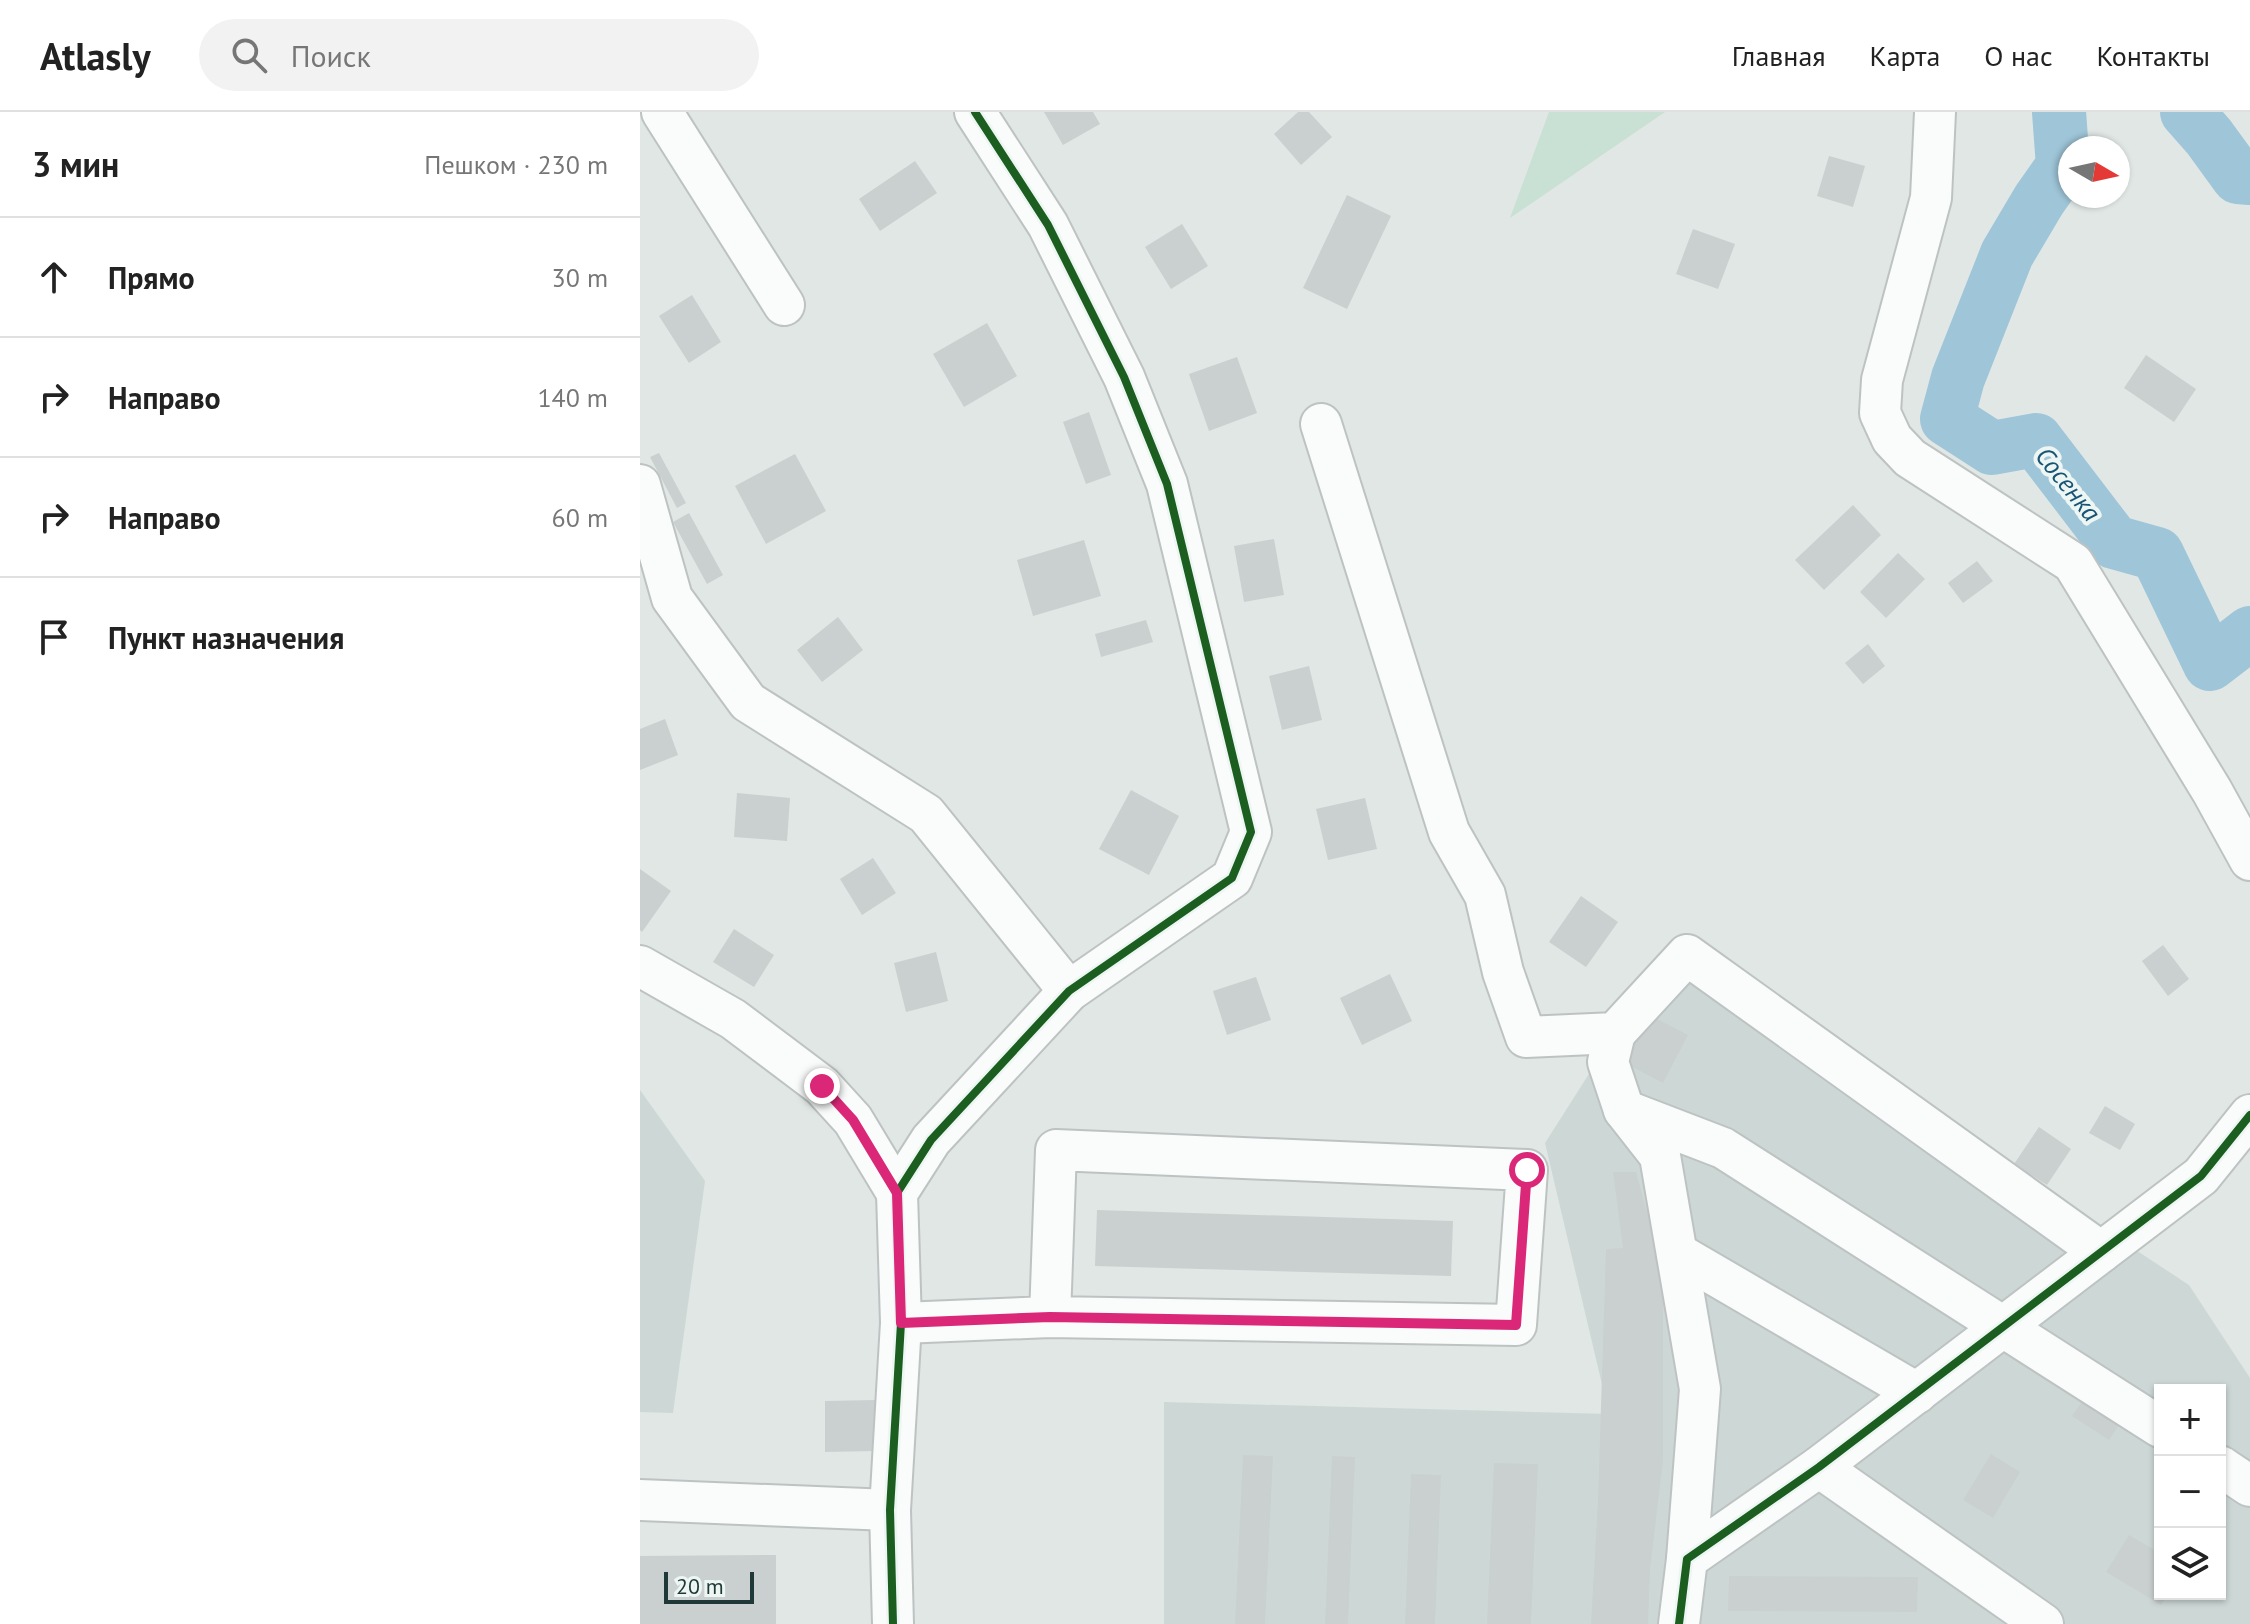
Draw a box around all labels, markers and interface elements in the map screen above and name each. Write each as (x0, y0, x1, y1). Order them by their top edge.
search box (199, 19, 759, 91)
text: Atlasly (40, 31, 151, 80)
icon: search (227, 33, 271, 77)
text: Поиск (291, 36, 371, 75)
text: Главная (1732, 37, 1826, 74)
text: Карта (1870, 37, 1940, 74)
text: О нас (1984, 37, 2053, 74)
text: Контакты (2097, 37, 2210, 74)
north arrow (2058, 136, 2130, 208)
text: 3 мин (32, 142, 119, 186)
text: Пешком · 230 m (424, 148, 608, 181)
icon: ahead (32, 255, 76, 299)
text: Прямо (108, 258, 195, 297)
text: 30 m (552, 261, 608, 294)
icon: right (32, 375, 76, 419)
text: Направо (108, 378, 221, 417)
text: 140 m (537, 381, 608, 414)
water label: Сосенка (2029, 440, 2108, 528)
icon: right (32, 495, 76, 539)
text: Направо (108, 498, 221, 537)
text: 60 m (552, 501, 608, 534)
icon: arrive (32, 615, 76, 659)
text: Пункт назначения (108, 618, 344, 657)
route end (804, 1068, 840, 1104)
route start (1509, 1152, 1545, 1188)
map controls (2154, 1384, 2226, 1600)
button: + (2154, 1384, 2226, 1456)
button: − (2154, 1456, 2226, 1528)
button: layers (2154, 1528, 2226, 1600)
scale bar (664, 1568, 754, 1604)
text: 20 m (676, 1572, 724, 1600)

